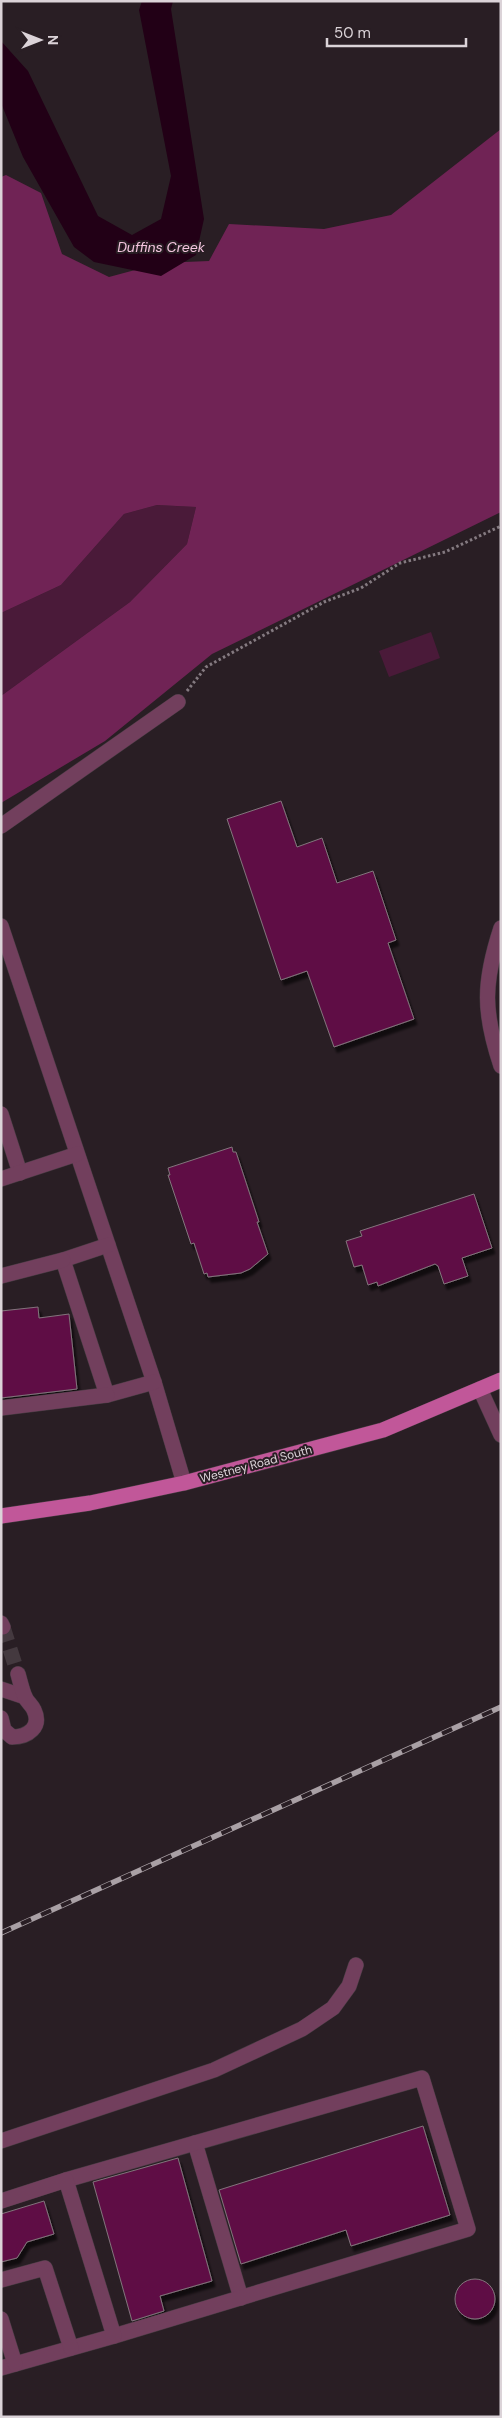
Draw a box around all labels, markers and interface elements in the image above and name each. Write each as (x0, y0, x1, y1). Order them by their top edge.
north arrow (15, 15, 65, 65)
scale bar (327, 15, 466, 47)
text: 50 m (334, 23, 371, 43)
text: N (44, 35, 62, 45)
water label: Duffins Creek (117, 238, 206, 256)
street label: Westney Road South (198, 1441, 314, 1487)

